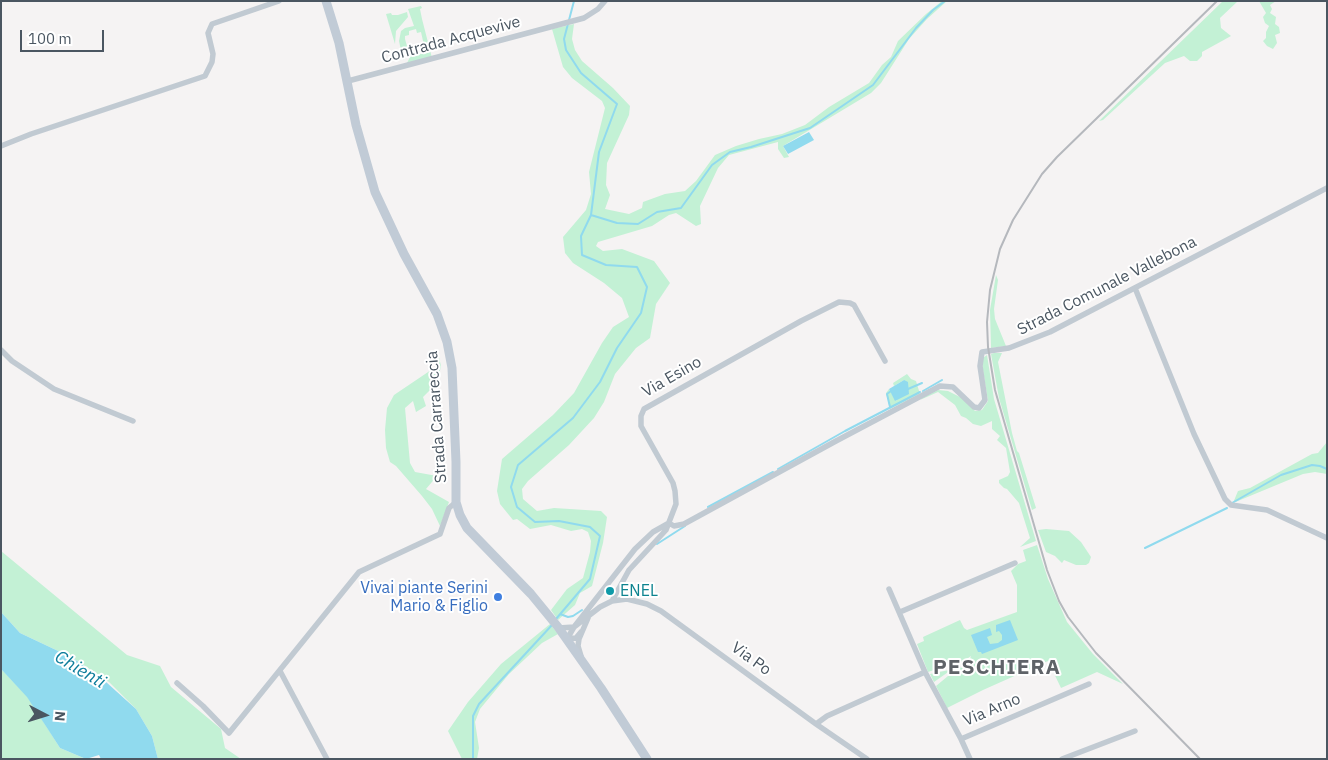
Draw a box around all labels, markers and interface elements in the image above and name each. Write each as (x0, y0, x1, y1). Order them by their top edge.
street label: Contrada Acquevive (379, 12, 523, 68)
scale bar (22, 20, 106, 52)
text: 100 m (28, 29, 72, 48)
street label: Strada Comunale Vallebona (1014, 232, 1200, 340)
street label: Strada Carrareccia (423, 350, 451, 484)
street label: Via Esino (639, 352, 705, 402)
place label: Vivai piante Serini Mario & Figlio (360, 578, 488, 616)
place label: ENEL (620, 581, 658, 601)
marker: ENEL (604, 585, 616, 597)
marker: Vivai piante Serini Mario & Figlio (492, 591, 504, 603)
street label: Via Po (727, 638, 775, 680)
water label: Chienti (51, 646, 109, 694)
district label: PESCHIERA (932, 655, 1062, 681)
street label: Via Arno (961, 689, 1023, 731)
north arrow (20, 690, 70, 740)
text: N (51, 710, 69, 722)

